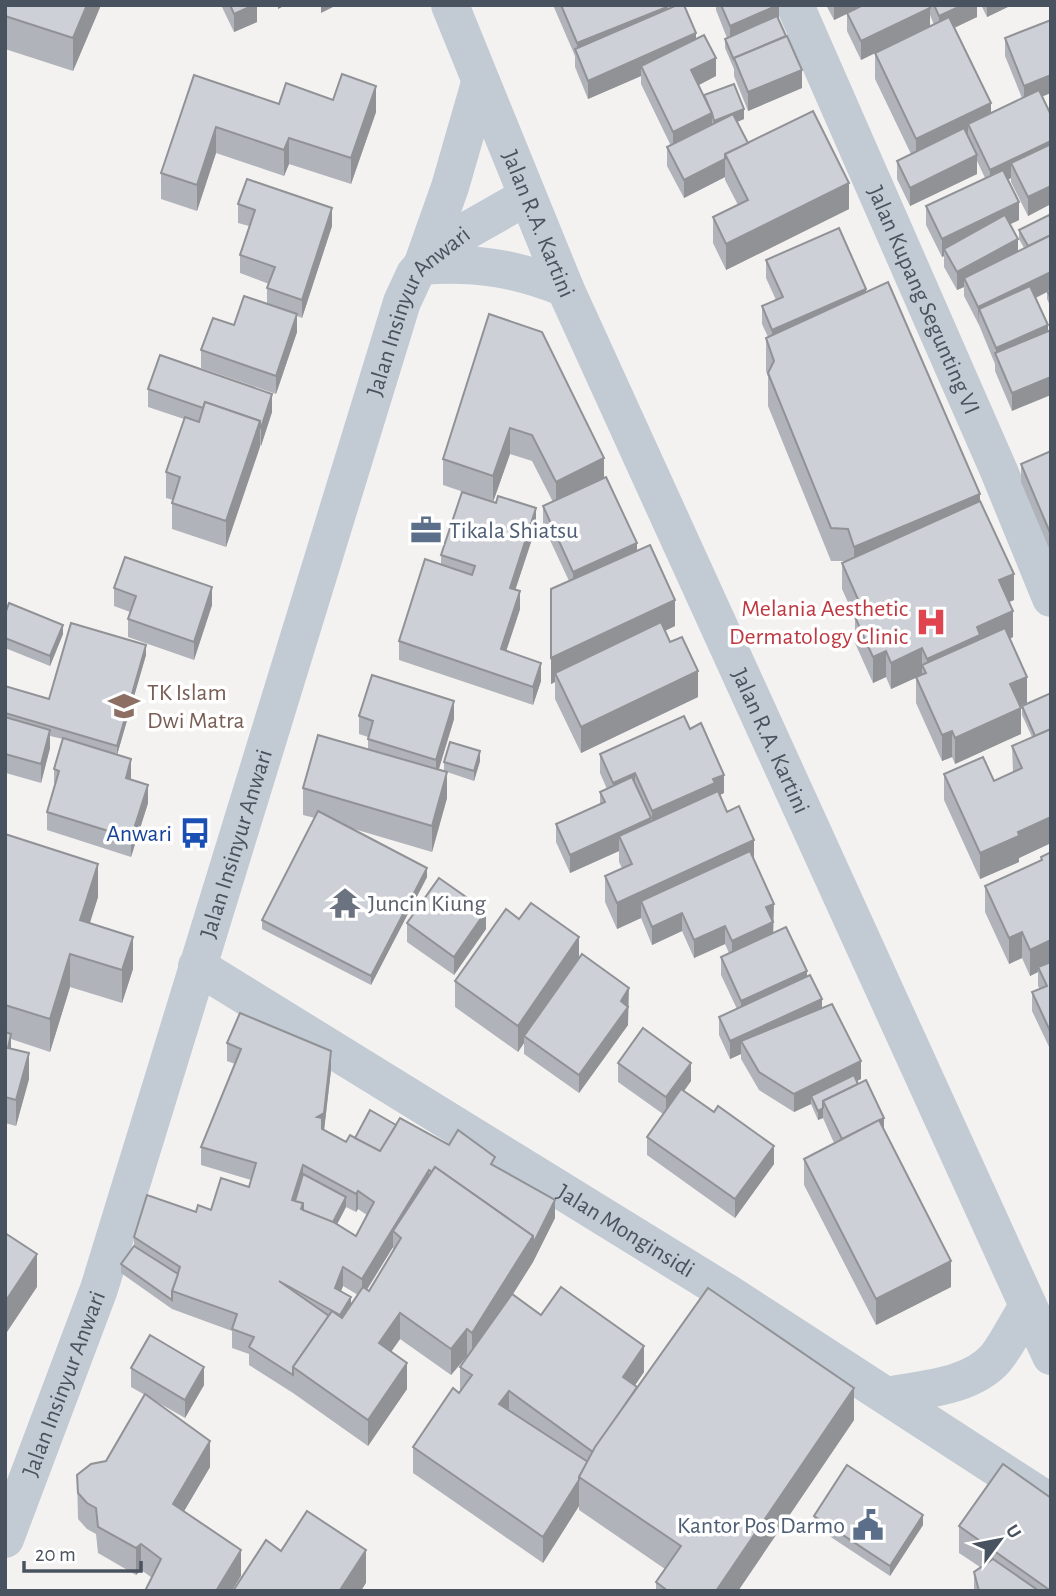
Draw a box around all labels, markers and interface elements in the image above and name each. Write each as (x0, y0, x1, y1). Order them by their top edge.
street label: Jalan R.A. Kartini (497, 147, 579, 301)
street label: Jalan Kupang Segunting VI (863, 183, 984, 418)
street label: Jalan Insinyur Anwari (363, 222, 475, 399)
office icon: Tikala Shiatsu (409, 513, 443, 547)
place label: Tikala Shiatsu (449, 519, 578, 543)
place label: Melania Aesthetic Dermatology Clinic (729, 597, 908, 649)
hospital icon: Melania Aesthetic Dermatology Clinic (914, 605, 948, 639)
street label: Jalan R.A. Kartini (727, 665, 814, 817)
place label: TK Islam Dwi Matra (147, 681, 245, 733)
school or university icon: TK Islam Dwi Matra (107, 689, 141, 723)
street label: Jalan Insinyur Anwari (196, 747, 277, 941)
bus stop icon: Anwari (178, 816, 212, 850)
place label: Anwari (106, 822, 172, 846)
temple icon: Juncin Kiung (328, 886, 362, 920)
place label: Juncin Kiung (368, 892, 486, 916)
street label: Jalan Monginsidi (553, 1180, 698, 1283)
street label: Jalan Insinyur Anwari (19, 1288, 110, 1480)
north arrow (965, 1505, 1035, 1575)
public building icon: Kantor Pos Darmo (851, 1508, 885, 1542)
place label: Kantor Pos Darmo (677, 1514, 845, 1538)
text: U (1002, 1522, 1024, 1542)
scale bar (24, 1530, 142, 1574)
text: 20 m (35, 1544, 76, 1565)

